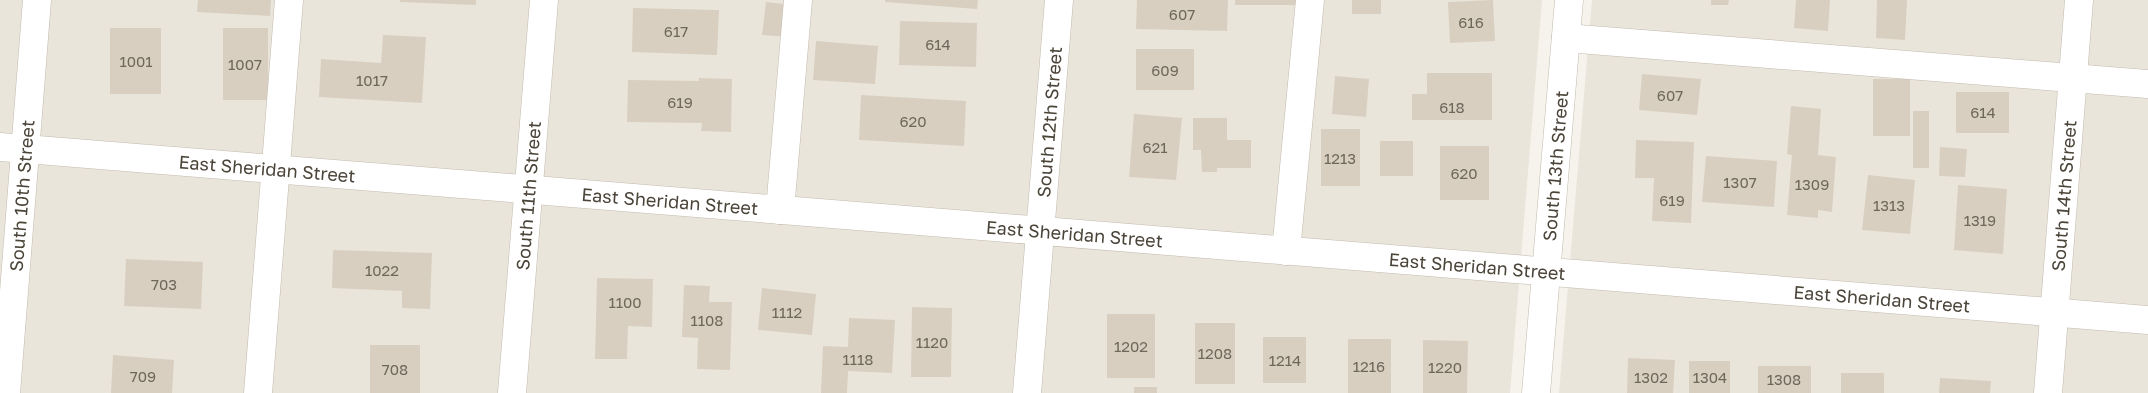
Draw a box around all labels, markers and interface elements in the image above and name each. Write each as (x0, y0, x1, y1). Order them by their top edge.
house number: 607 (1169, 5, 1195, 23)
house number: 616 (1458, 13, 1484, 31)
house number: 617 (664, 22, 688, 40)
house number: 614 (925, 35, 951, 53)
street label: South 12th Street (1032, 46, 1066, 198)
house number: 1001 (119, 52, 153, 70)
house number: 1007 (228, 55, 262, 73)
house number: 609 (1151, 61, 1179, 79)
house number: 1017 (356, 71, 388, 89)
house number: 607 (1657, 86, 1683, 104)
street label: South 13th Street (1538, 89, 1572, 242)
house number: 619 (667, 93, 693, 111)
house number: 618 (1439, 98, 1465, 116)
house number: 614 (1970, 103, 1996, 121)
house number: 620 (899, 112, 927, 130)
street label: South 10th Street (5, 119, 39, 272)
street label: South 14th Street (2047, 119, 2081, 272)
street label: South 11th Street (511, 120, 545, 271)
house number: 621 (1142, 138, 1168, 156)
house number: 1213 (1324, 149, 1356, 167)
street label: East Sheridan Street (178, 150, 356, 187)
house number: 620 (1450, 164, 1478, 182)
house number: 1307 (1723, 173, 1757, 191)
house number: 1309 (1795, 175, 1829, 193)
street label: East Sheridan Street (581, 183, 759, 219)
house number: 619 (1659, 191, 1685, 209)
house number: 1313 (1873, 196, 1905, 214)
house number: 1319 (1964, 211, 1996, 229)
street label: East Sheridan Street (985, 215, 1164, 252)
street label: East Sheridan Street (1388, 248, 1566, 284)
house number: 1022 (365, 261, 399, 279)
house number: 703 (151, 275, 177, 293)
street label: East Sheridan Street (1793, 280, 1971, 317)
house number: 1100 (608, 293, 642, 311)
house number: 1112 (772, 303, 802, 321)
house number: 1108 (690, 311, 724, 329)
house number: 1120 (916, 333, 948, 351)
house number: 1202 (1114, 337, 1148, 355)
house number: 1208 (1198, 344, 1232, 362)
house number: 1118 (843, 350, 873, 368)
house number: 1214 (1269, 351, 1301, 369)
house number: 1216 (1353, 357, 1385, 375)
house number: 1220 (1428, 358, 1462, 376)
house number: 708 (382, 360, 408, 378)
house number: 709 (130, 367, 156, 385)
house number: 1302 (1634, 368, 1668, 386)
house number: 1304 (1693, 368, 1727, 386)
house number: 1308 (1767, 370, 1801, 388)

